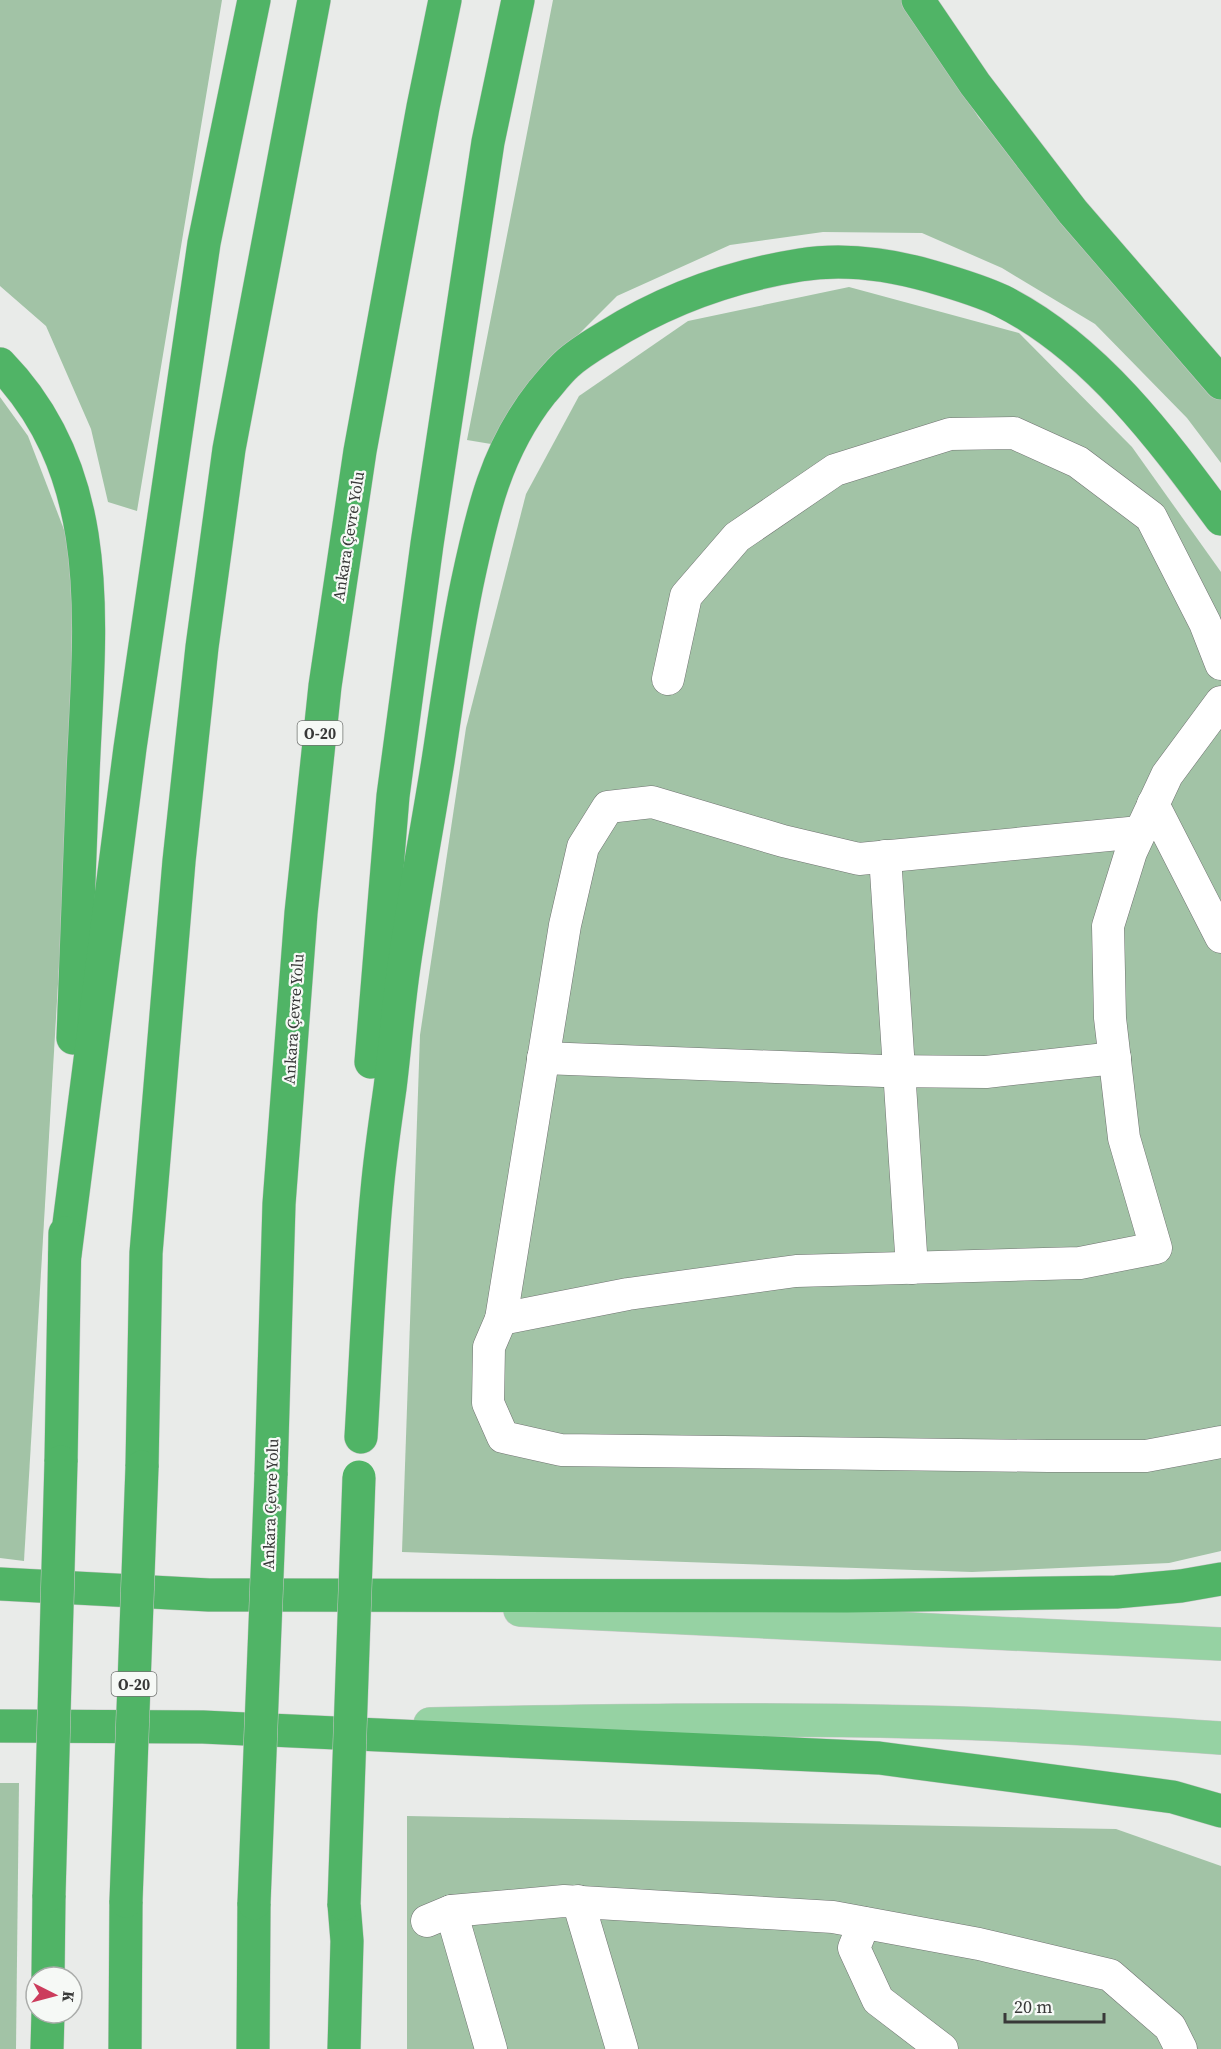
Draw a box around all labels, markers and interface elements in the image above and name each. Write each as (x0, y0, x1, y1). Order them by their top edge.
street label: Ankara Çevre Yolu (327, 470, 369, 602)
road number: O-20 (298, 721, 342, 745)
street label: Ankara Çevre Yolu (277, 953, 309, 1085)
street label: Ankara Çevre Yolu (257, 1438, 283, 1570)
road number: O-20 (112, 1672, 156, 1696)
north arrow (24, 1965, 84, 2025)
scale bar (1005, 1986, 1104, 2024)
text: K (57, 1990, 80, 2004)
text: 20 m (1014, 1994, 1052, 2019)

